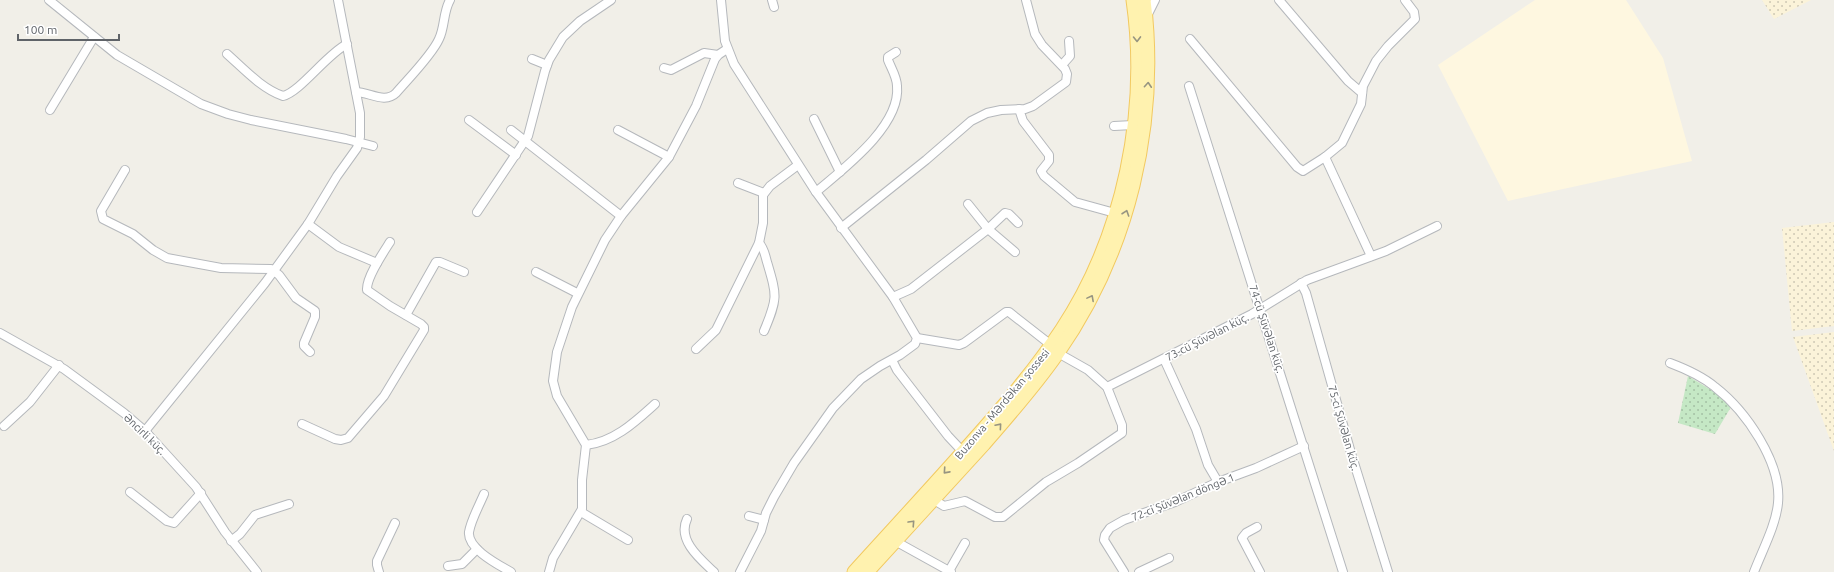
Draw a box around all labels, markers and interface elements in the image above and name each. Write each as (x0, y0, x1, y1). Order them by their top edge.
scale bar (18, 16, 119, 42)
text: 100 m (24, 23, 57, 36)
one-way arrow (1133, 36, 1141, 42)
one-way arrow (1143, 82, 1152, 88)
one-way arrow (1121, 210, 1129, 217)
street label: 74-cü Şüvəlan küç. (1247, 284, 1287, 374)
one-way arrow (1086, 294, 1094, 302)
street label: 73-cü Şüvəlan küç. (1163, 311, 1251, 363)
street label: Buzonva - Mərdəkan şossesi (952, 347, 1052, 461)
street label: 75-ci Şüvəlan küç. (1326, 384, 1362, 472)
street label: Əncirli küç. (121, 411, 169, 457)
one-way arrow (995, 423, 1002, 431)
one-way arrow (944, 466, 951, 473)
street label: 72-ci Şüvəlan döngə 1 (1130, 471, 1236, 523)
one-way arrow (908, 520, 915, 527)

